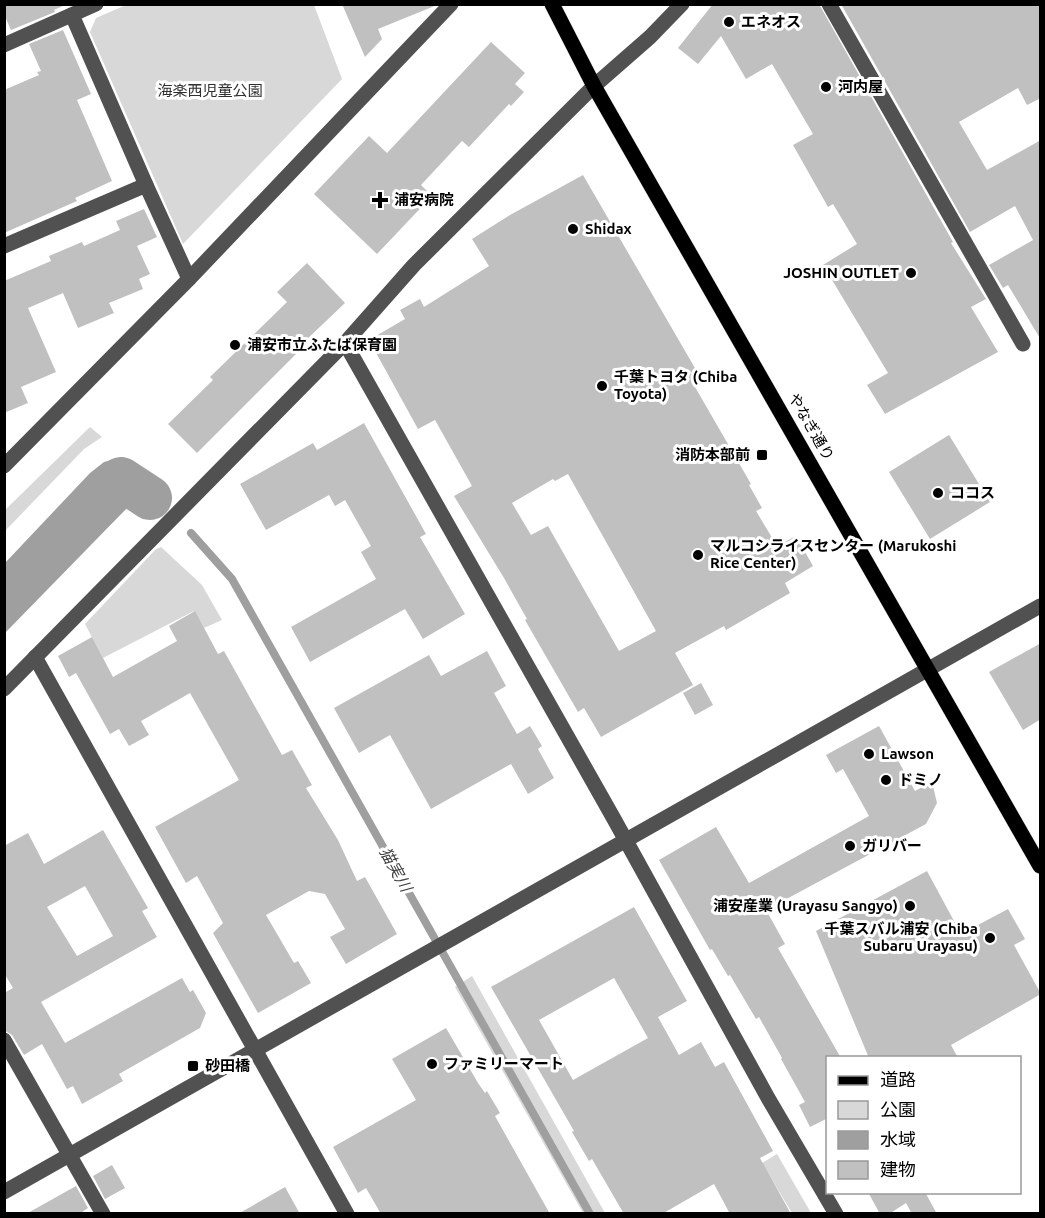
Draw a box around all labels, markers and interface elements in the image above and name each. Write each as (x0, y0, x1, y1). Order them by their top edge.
place label: エネオス (741, 13, 801, 30)
marker: エネオス (722, 15, 736, 29)
place label: 河内屋 (838, 78, 883, 95)
marker: 河内屋 (819, 80, 833, 94)
park label: 海楽西児童公園 (157, 82, 263, 99)
marker: 浦安病院 (371, 191, 389, 209)
place label: 浦安病院 (394, 191, 454, 208)
place label: Shidax (585, 220, 632, 237)
marker: Shidax (566, 222, 580, 236)
place label: JOSHIN OUTLET (783, 264, 899, 281)
marker: JOSHIN OUTLET (904, 266, 918, 280)
place label: 浦安市立ふたば保育園 (247, 336, 397, 353)
marker: 浦安市立ふたば保育園 (228, 338, 242, 352)
place label: 千葉トヨタ (Chiba Toyota) (614, 368, 737, 402)
marker: 千葉トヨタ (Chiba Toyota) (595, 379, 609, 393)
street label: やなぎ通り (785, 390, 838, 463)
place label: 消防本部前 (675, 446, 750, 463)
marker: 消防本部前 (755, 448, 769, 462)
place label: ココス (950, 484, 995, 501)
marker: ココス (931, 486, 945, 500)
place label: マルコシライスセンター (Marukoshi Rice Center) (710, 537, 956, 571)
marker: マルコシライスセンター (Marukoshi Rice Center) (691, 548, 705, 562)
place label: Lawson (881, 745, 934, 762)
marker: Lawson (862, 747, 876, 761)
place label: ドミノ (898, 771, 943, 788)
marker: ドミノ (879, 773, 893, 787)
place label: ガリバー (862, 837, 922, 854)
marker: ガリバー (843, 839, 857, 853)
water label: 猫実川 (376, 844, 416, 896)
place label: 浦安産業 (Urayasu Sangyo) (713, 897, 898, 914)
marker: 浦安産業 (Urayasu Sangyo) (903, 899, 917, 913)
place label: 千葉スバル浦安 (Chiba Subaru Urayasu) (825, 920, 978, 954)
marker: 千葉スバル浦安 (Chiba Subaru Urayasu) (983, 931, 997, 945)
place label: ファミリーマート (444, 1055, 564, 1072)
legend (826, 1056, 1021, 1194)
place label: 砂田橋 (205, 1057, 251, 1074)
marker: ファミリーマート (425, 1057, 439, 1071)
marker: 砂田橋 (186, 1059, 200, 1073)
text: 道路 (880, 1069, 916, 1089)
text: 公園 (880, 1099, 916, 1119)
text: 水域 (880, 1129, 916, 1149)
text: 建物 (880, 1159, 916, 1179)

